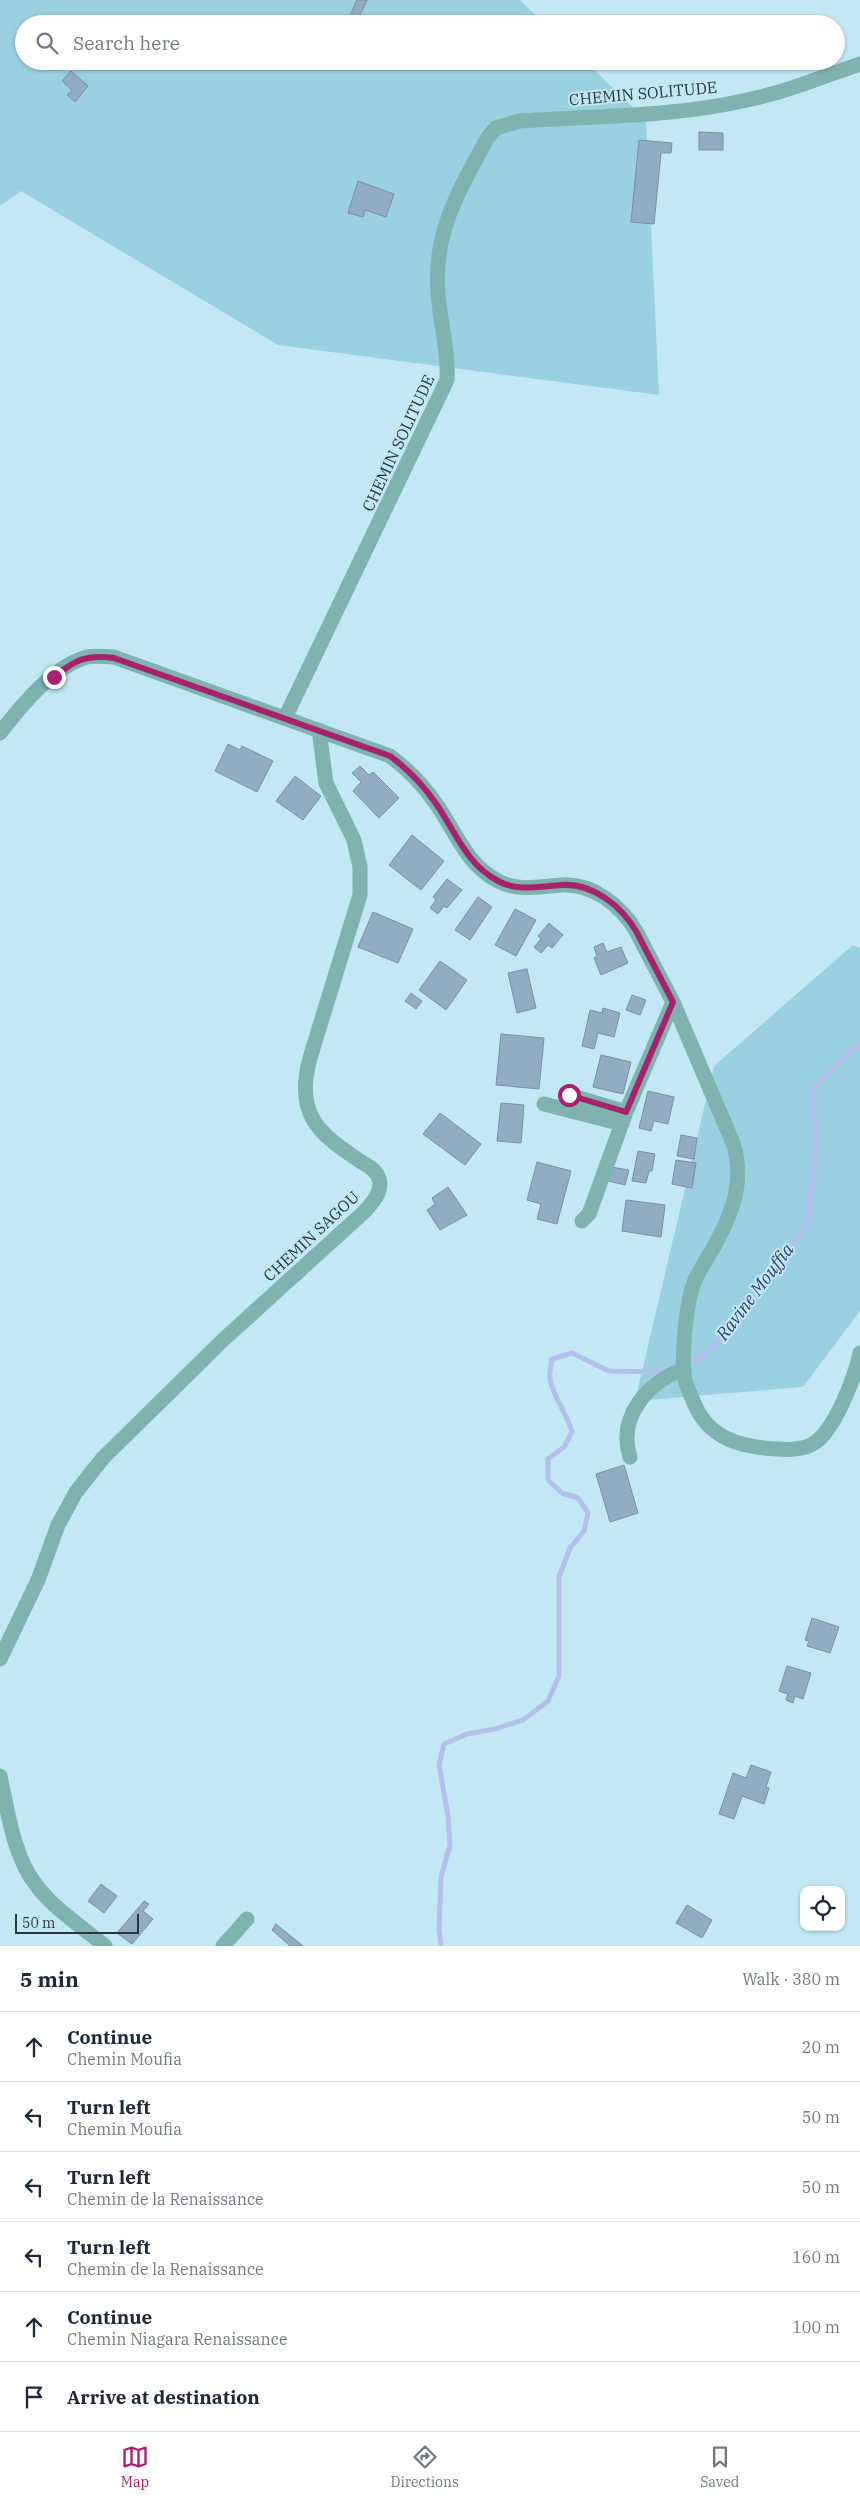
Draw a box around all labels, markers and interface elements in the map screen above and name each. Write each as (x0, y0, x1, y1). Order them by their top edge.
search box (15, 15, 845, 70)
icon: search (33, 29, 61, 57)
text: Search here (73, 31, 180, 55)
street label: CHEMIN SOLITUDE (568, 77, 718, 109)
street label: CHEMIN SOLITUDE (358, 371, 438, 515)
route end (43, 666, 66, 689)
route start (558, 1084, 581, 1107)
street label: CHEMIN SAGOU (259, 1186, 363, 1286)
water label: Ravine Mouffia (710, 1239, 799, 1346)
map controls (800, 1886, 845, 1931)
button: locate (800, 1886, 845, 1931)
scale bar (15, 1911, 139, 1934)
text: 50 m (22, 1914, 55, 1932)
text: 5 min (20, 1965, 79, 1993)
text: Walk · 380 m (742, 1969, 840, 1989)
text: Continue (67, 2025, 152, 2049)
icon: ahead (20, 2033, 48, 2061)
text: 20 m (802, 2037, 840, 2057)
text: Chemin Moufia (67, 2049, 182, 2069)
text: Turn left (67, 2095, 150, 2119)
icon: left (20, 2103, 48, 2131)
text: 50 m (802, 2107, 840, 2127)
text: Chemin Moufia (67, 2119, 182, 2139)
text: Turn left (67, 2165, 150, 2189)
icon: left (20, 2173, 48, 2201)
text: 50 m (802, 2177, 840, 2197)
text: Chemin de la Renaissance (67, 2189, 264, 2209)
text: Turn left (67, 2235, 150, 2259)
icon: left (20, 2243, 48, 2271)
text: 160 m (792, 2247, 840, 2267)
text: Chemin de la Renaissance (67, 2259, 264, 2279)
text: Continue (67, 2305, 152, 2329)
icon: ahead (20, 2313, 48, 2341)
text: 100 m (792, 2317, 840, 2337)
text: Chemin Niagara Renaissance (67, 2329, 287, 2349)
icon: arrive (20, 2383, 48, 2411)
text: Arrive at destination (67, 2385, 260, 2409)
tab: Map (121, 2443, 149, 2491)
tab: Directions (391, 2443, 459, 2491)
tab: Saved (700, 2443, 739, 2491)

